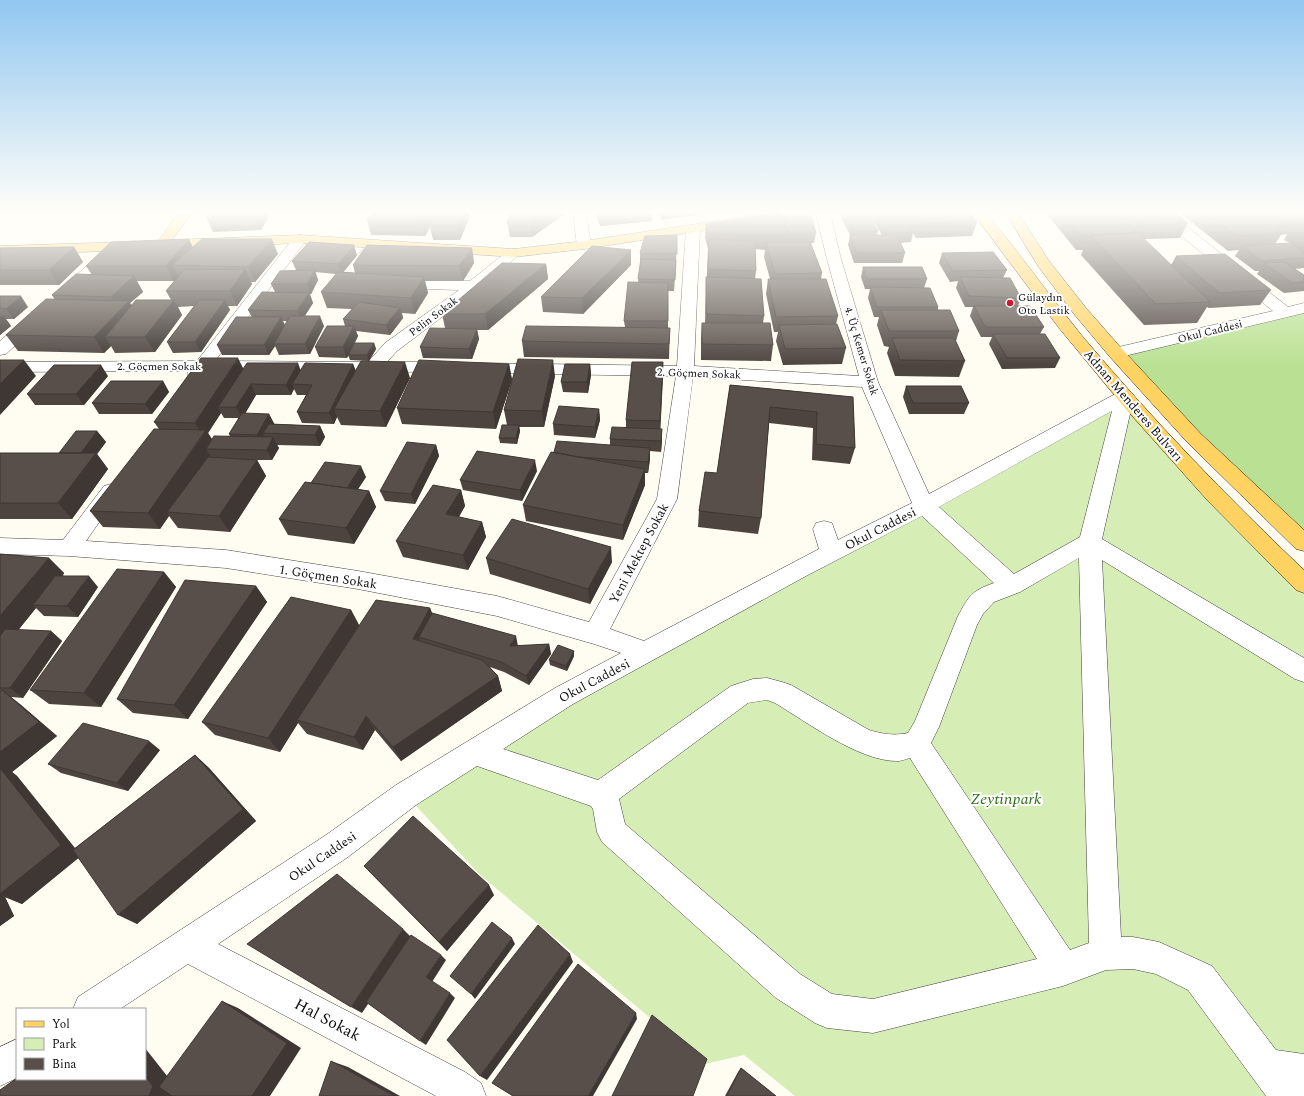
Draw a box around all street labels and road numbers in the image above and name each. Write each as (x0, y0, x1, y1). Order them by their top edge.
street label: Pelin Sokak (405, 292, 461, 340)
street label: 4. Üç Kemer Sokak (840, 305, 883, 398)
street label: Okul Caddesi (1176, 315, 1244, 348)
street label: Adnan Menderes Bulvarı (1079, 345, 1188, 466)
street label: 2. Göçmen Sokak (117, 358, 201, 375)
street label: 2. Göçmen Sokak (657, 364, 741, 383)
street label: Yeni Mektep Sokak (604, 500, 674, 607)
street label: Okul Caddesi (841, 502, 920, 556)
street label: 1. Göçmen Sokak (277, 559, 378, 595)
street label: Okul Caddesi (555, 654, 634, 708)
street label: Okul Caddesi (285, 827, 361, 887)
street label: Hal Sokak (290, 992, 365, 1047)

